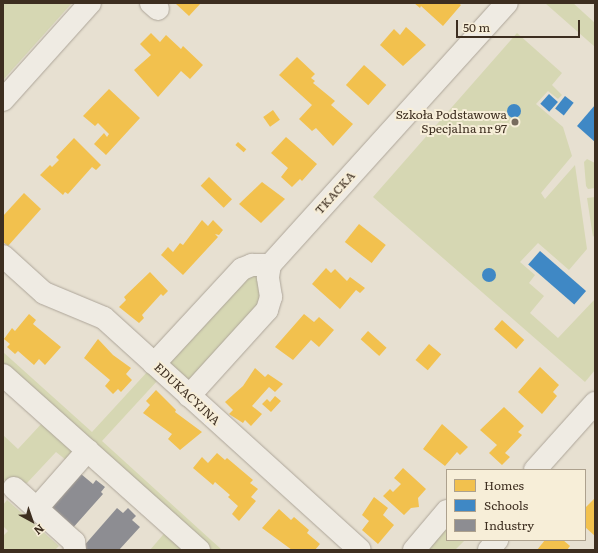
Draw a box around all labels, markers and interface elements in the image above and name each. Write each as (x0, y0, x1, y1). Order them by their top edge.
scale bar (458, 12, 582, 38)
text: 50 m (463, 18, 490, 36)
place label: Szkoła Podstawowa Specjalna nr 97 (396, 108, 507, 136)
marker: Szkoła Podstawowa Specjalna nr 97 (510, 117, 520, 127)
street label: TKACKA (312, 169, 358, 217)
street label: EDUKACYJNA (151, 360, 223, 428)
legend (446, 469, 586, 541)
text: Homes (484, 476, 524, 494)
text: Schools (484, 496, 528, 514)
north arrow (12, 501, 52, 541)
text: Industry (484, 516, 534, 534)
text: N (31, 521, 48, 539)

